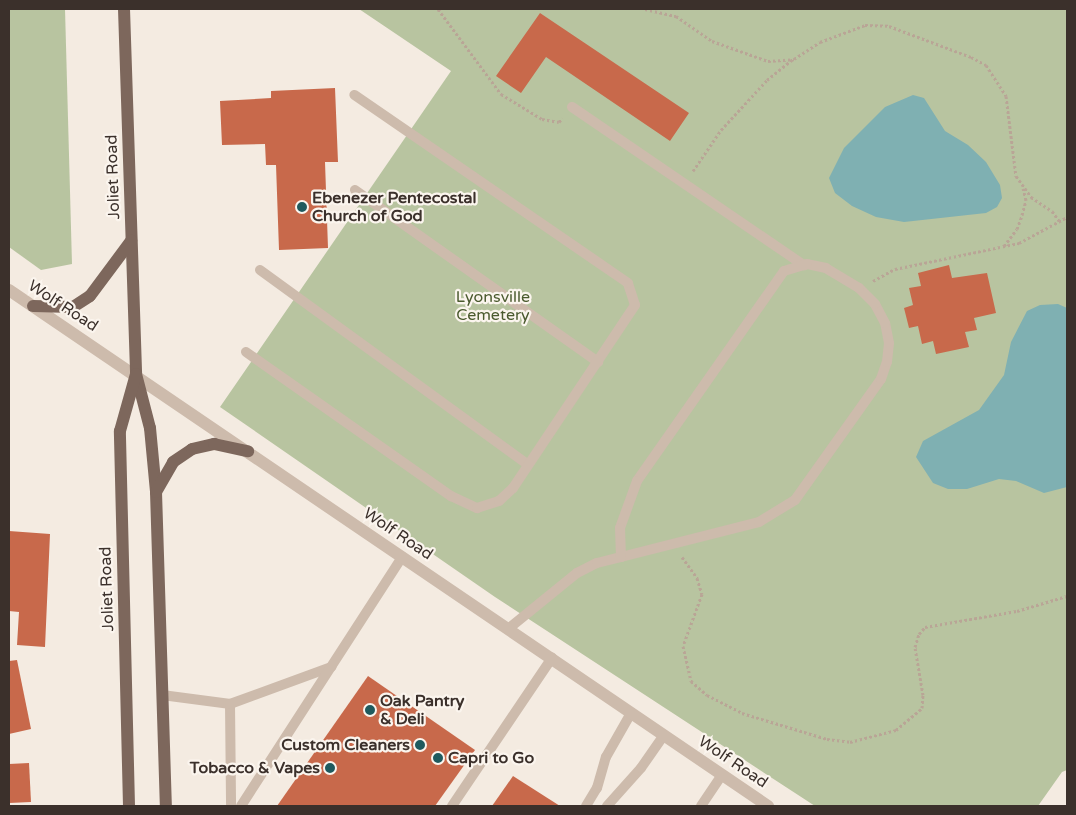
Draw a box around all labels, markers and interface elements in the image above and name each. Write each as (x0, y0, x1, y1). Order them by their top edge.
street label: Joliet Road (102, 134, 124, 220)
place label: Ebenezer Pentecostal Church of God (312, 188, 477, 226)
marker: Ebenezer Pentecostal Church of God (296, 201, 308, 213)
street label: Wolf Road (24, 276, 102, 336)
park label: Lyonsville Cemetery (456, 287, 530, 325)
street label: Wolf Road (360, 504, 436, 564)
street label: Joliet Road (96, 546, 118, 632)
place label: Oak Pantry & Deli (380, 691, 464, 729)
marker: Oak Pantry & Deli (364, 704, 376, 716)
street label: Wolf Road (695, 732, 771, 792)
place label: Custom Cleaners (281, 735, 410, 755)
marker: Custom Cleaners (414, 739, 426, 751)
place label: Capri to Go (448, 748, 534, 768)
marker: Capri to Go (432, 752, 444, 764)
place label: Tobacco & Vapes (190, 758, 320, 778)
marker: Tobacco & Vapes (324, 762, 336, 774)

